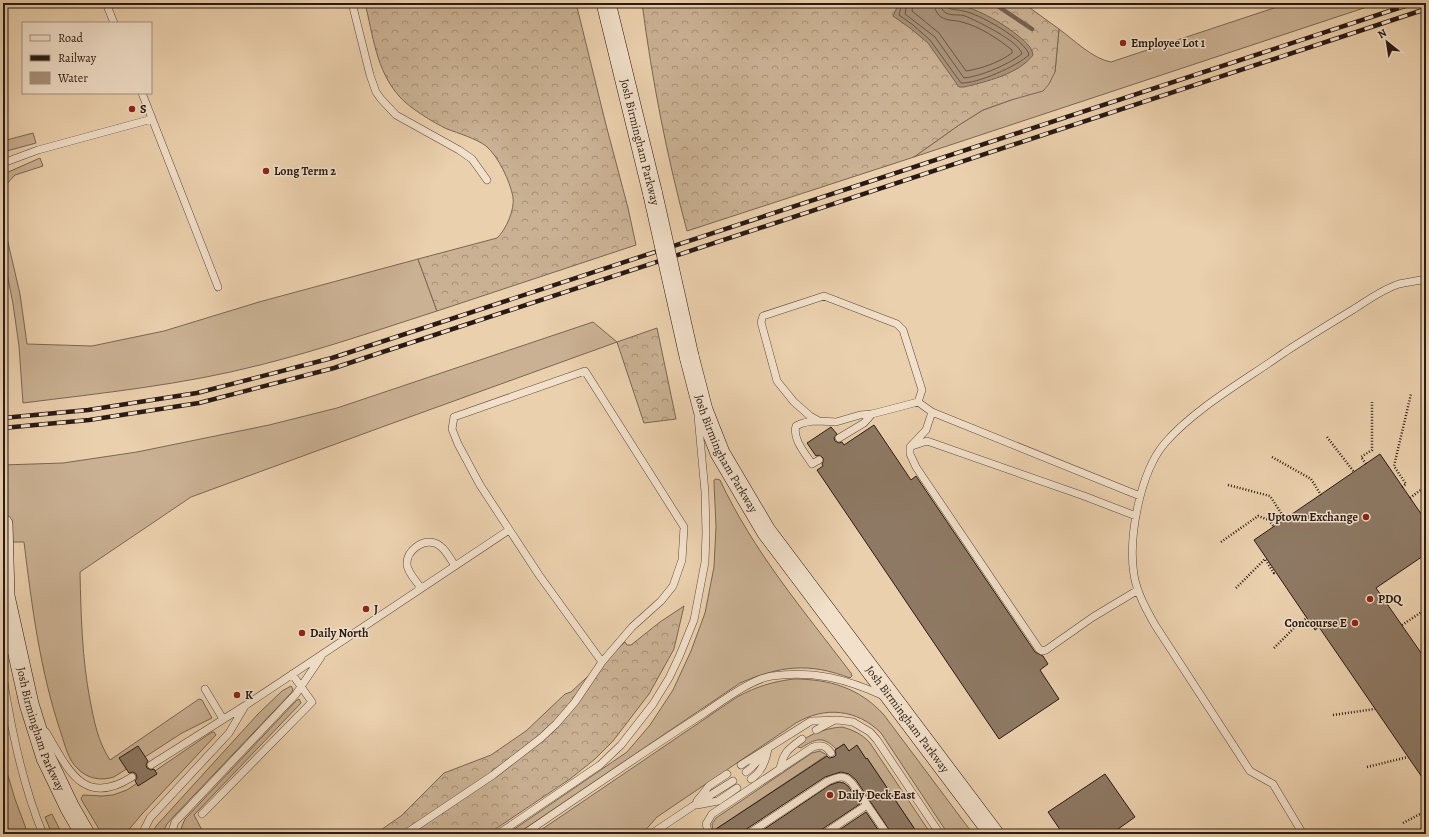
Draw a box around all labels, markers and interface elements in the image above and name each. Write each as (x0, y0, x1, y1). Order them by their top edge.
legend (22, 22, 152, 94)
north arrow (1367, 22, 1407, 62)
text: N (1375, 25, 1389, 42)
text: Road (58, 30, 84, 46)
place label: Employee Lot 1 (1131, 35, 1206, 51)
marker: Employee Lot 1 (1118, 38, 1128, 48)
text: Railway (58, 50, 97, 66)
text: Water (57, 70, 88, 86)
street label: Josh Birmingham Parkway (617, 77, 664, 208)
place label: S (140, 101, 146, 117)
marker: S (127, 104, 137, 114)
place label: Long Term 2 (274, 163, 336, 179)
marker: Long Term 2 (261, 166, 271, 176)
street label: Josh Birmingham Parkway (691, 393, 762, 516)
place label: Uptown Exchange (1267, 509, 1358, 525)
marker: Uptown Exchange (1361, 512, 1371, 522)
place label: PDQ (1378, 591, 1403, 607)
marker: PDQ (1365, 594, 1375, 604)
place label: J (374, 601, 378, 617)
marker: J (361, 604, 371, 614)
place label: Concourse E (1285, 615, 1347, 631)
marker: Concourse E (1350, 618, 1360, 628)
place label: Daily North (310, 625, 369, 641)
marker: Daily North (297, 628, 307, 638)
street label: Josh Birmingham Parkway (862, 662, 953, 776)
street label: Josh Birmingham Parkway (13, 665, 69, 794)
place label: K (245, 687, 253, 703)
marker: K (232, 690, 242, 700)
place label: Daily Deck East (838, 787, 915, 803)
marker: Daily Deck East (825, 790, 835, 800)

